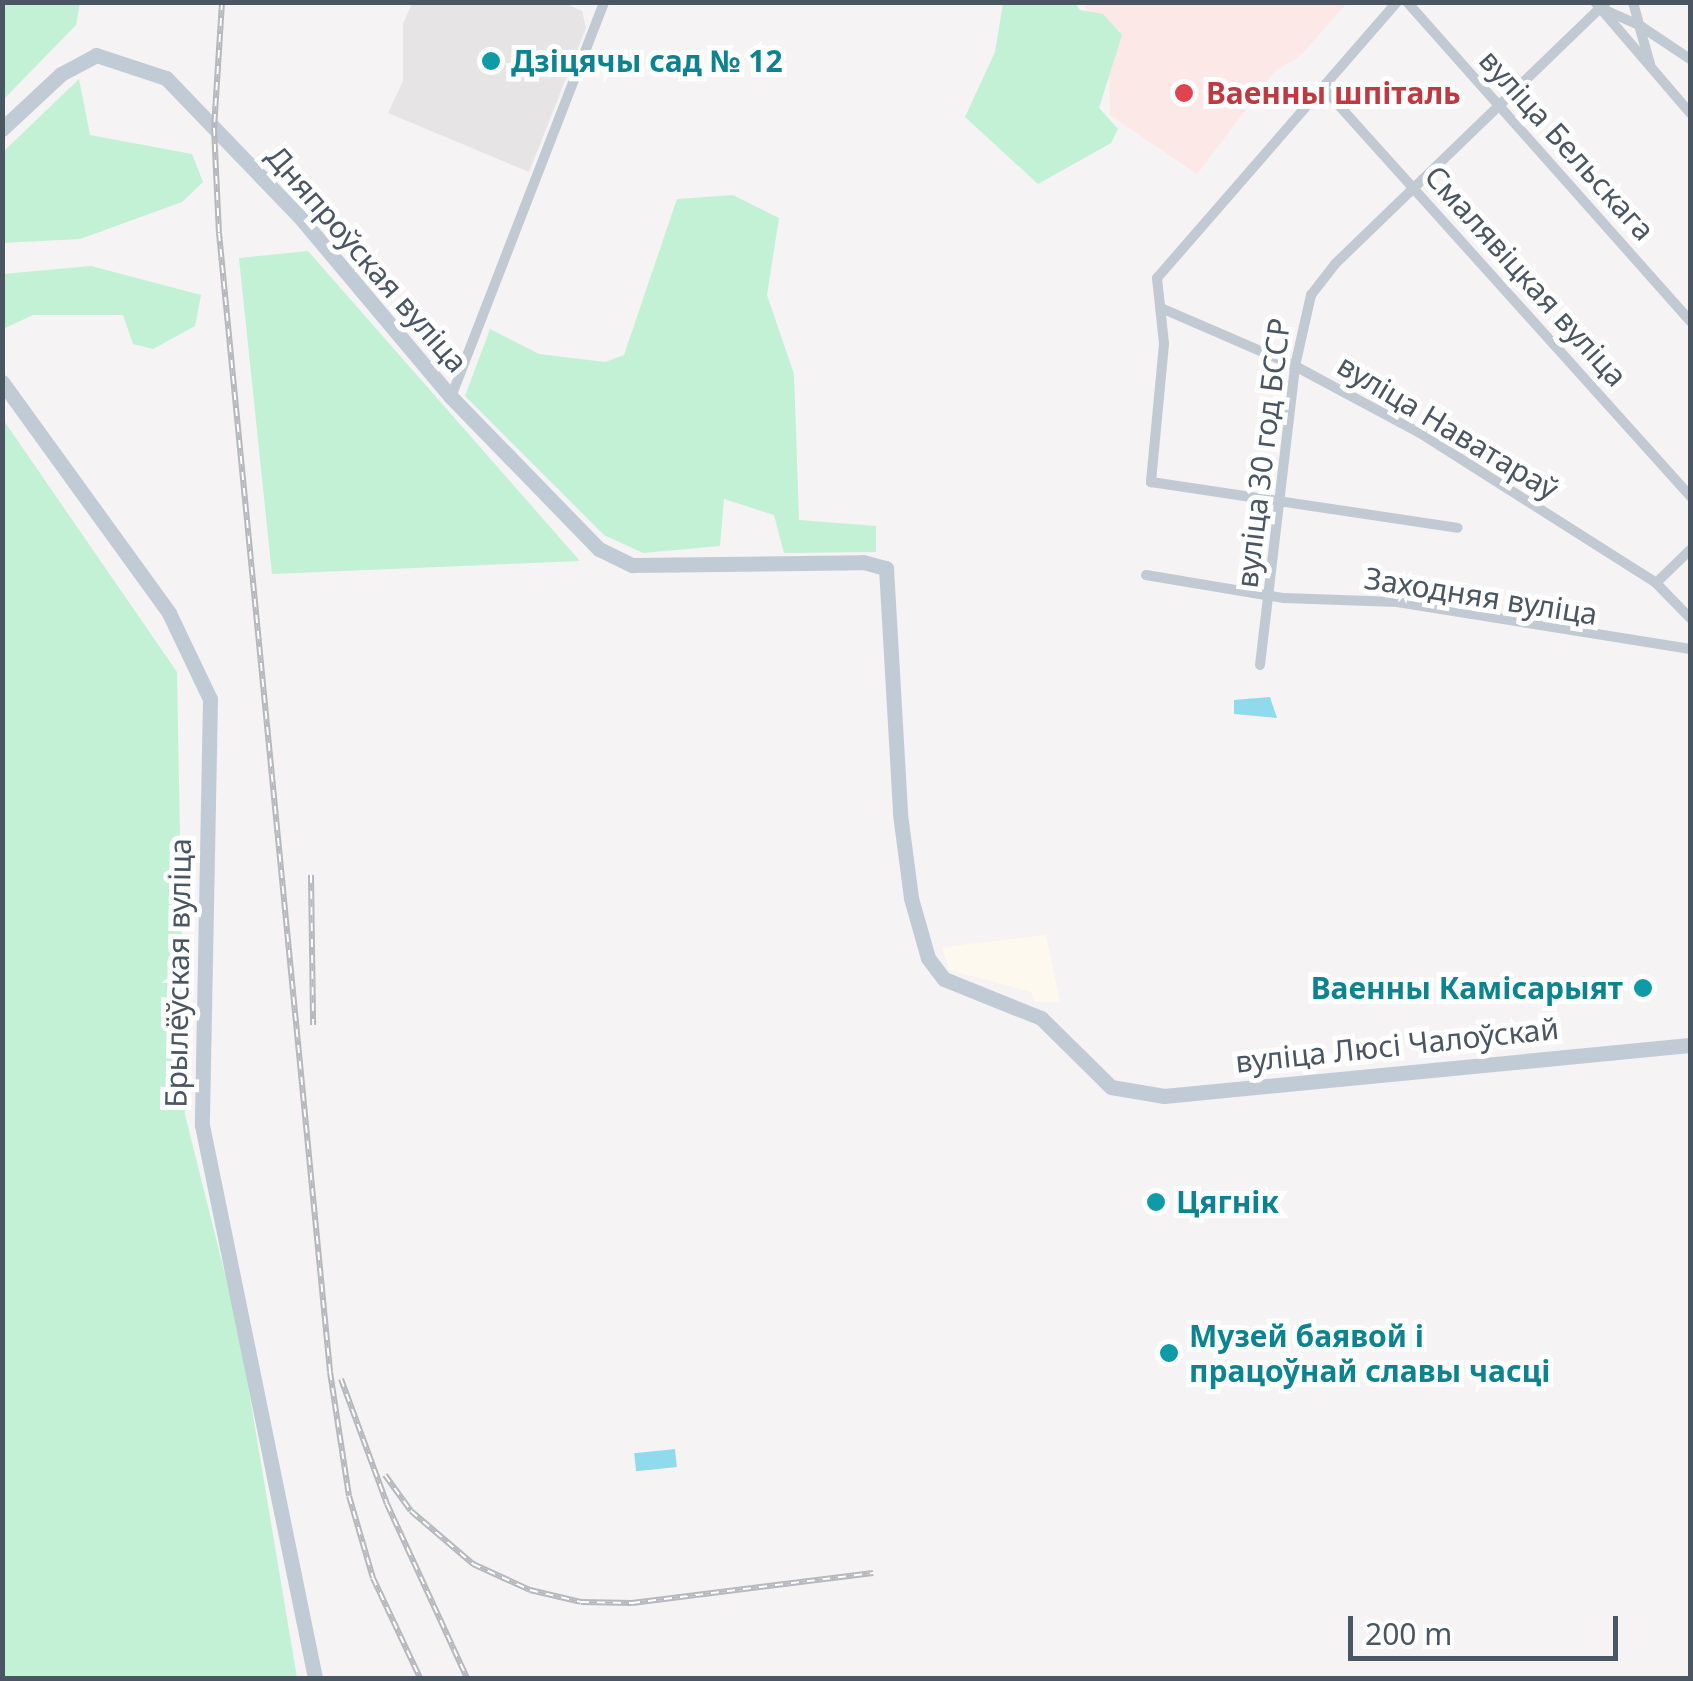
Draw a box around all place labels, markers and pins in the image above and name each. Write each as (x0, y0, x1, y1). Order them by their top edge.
place label: Дзіцячы сад № 12 (511, 43, 783, 79)
marker: Дзіцячы сад № 12 (480, 50, 502, 72)
place label: Ваенны шпіталь (1206, 75, 1461, 111)
marker: Ваенны шпіталь (1171, 80, 1197, 106)
place label: Ваенны Камісарыят (1311, 970, 1623, 1006)
marker: Ваенны Камісарыят (1632, 977, 1654, 999)
place label: Цягнік (1176, 1184, 1279, 1220)
marker: Цягнік (1145, 1191, 1167, 1213)
place label: Музей баявой і працоўнай славы часці (1189, 1318, 1550, 1388)
marker: Музей баявой і працоўнай славы часці (1158, 1342, 1180, 1364)

